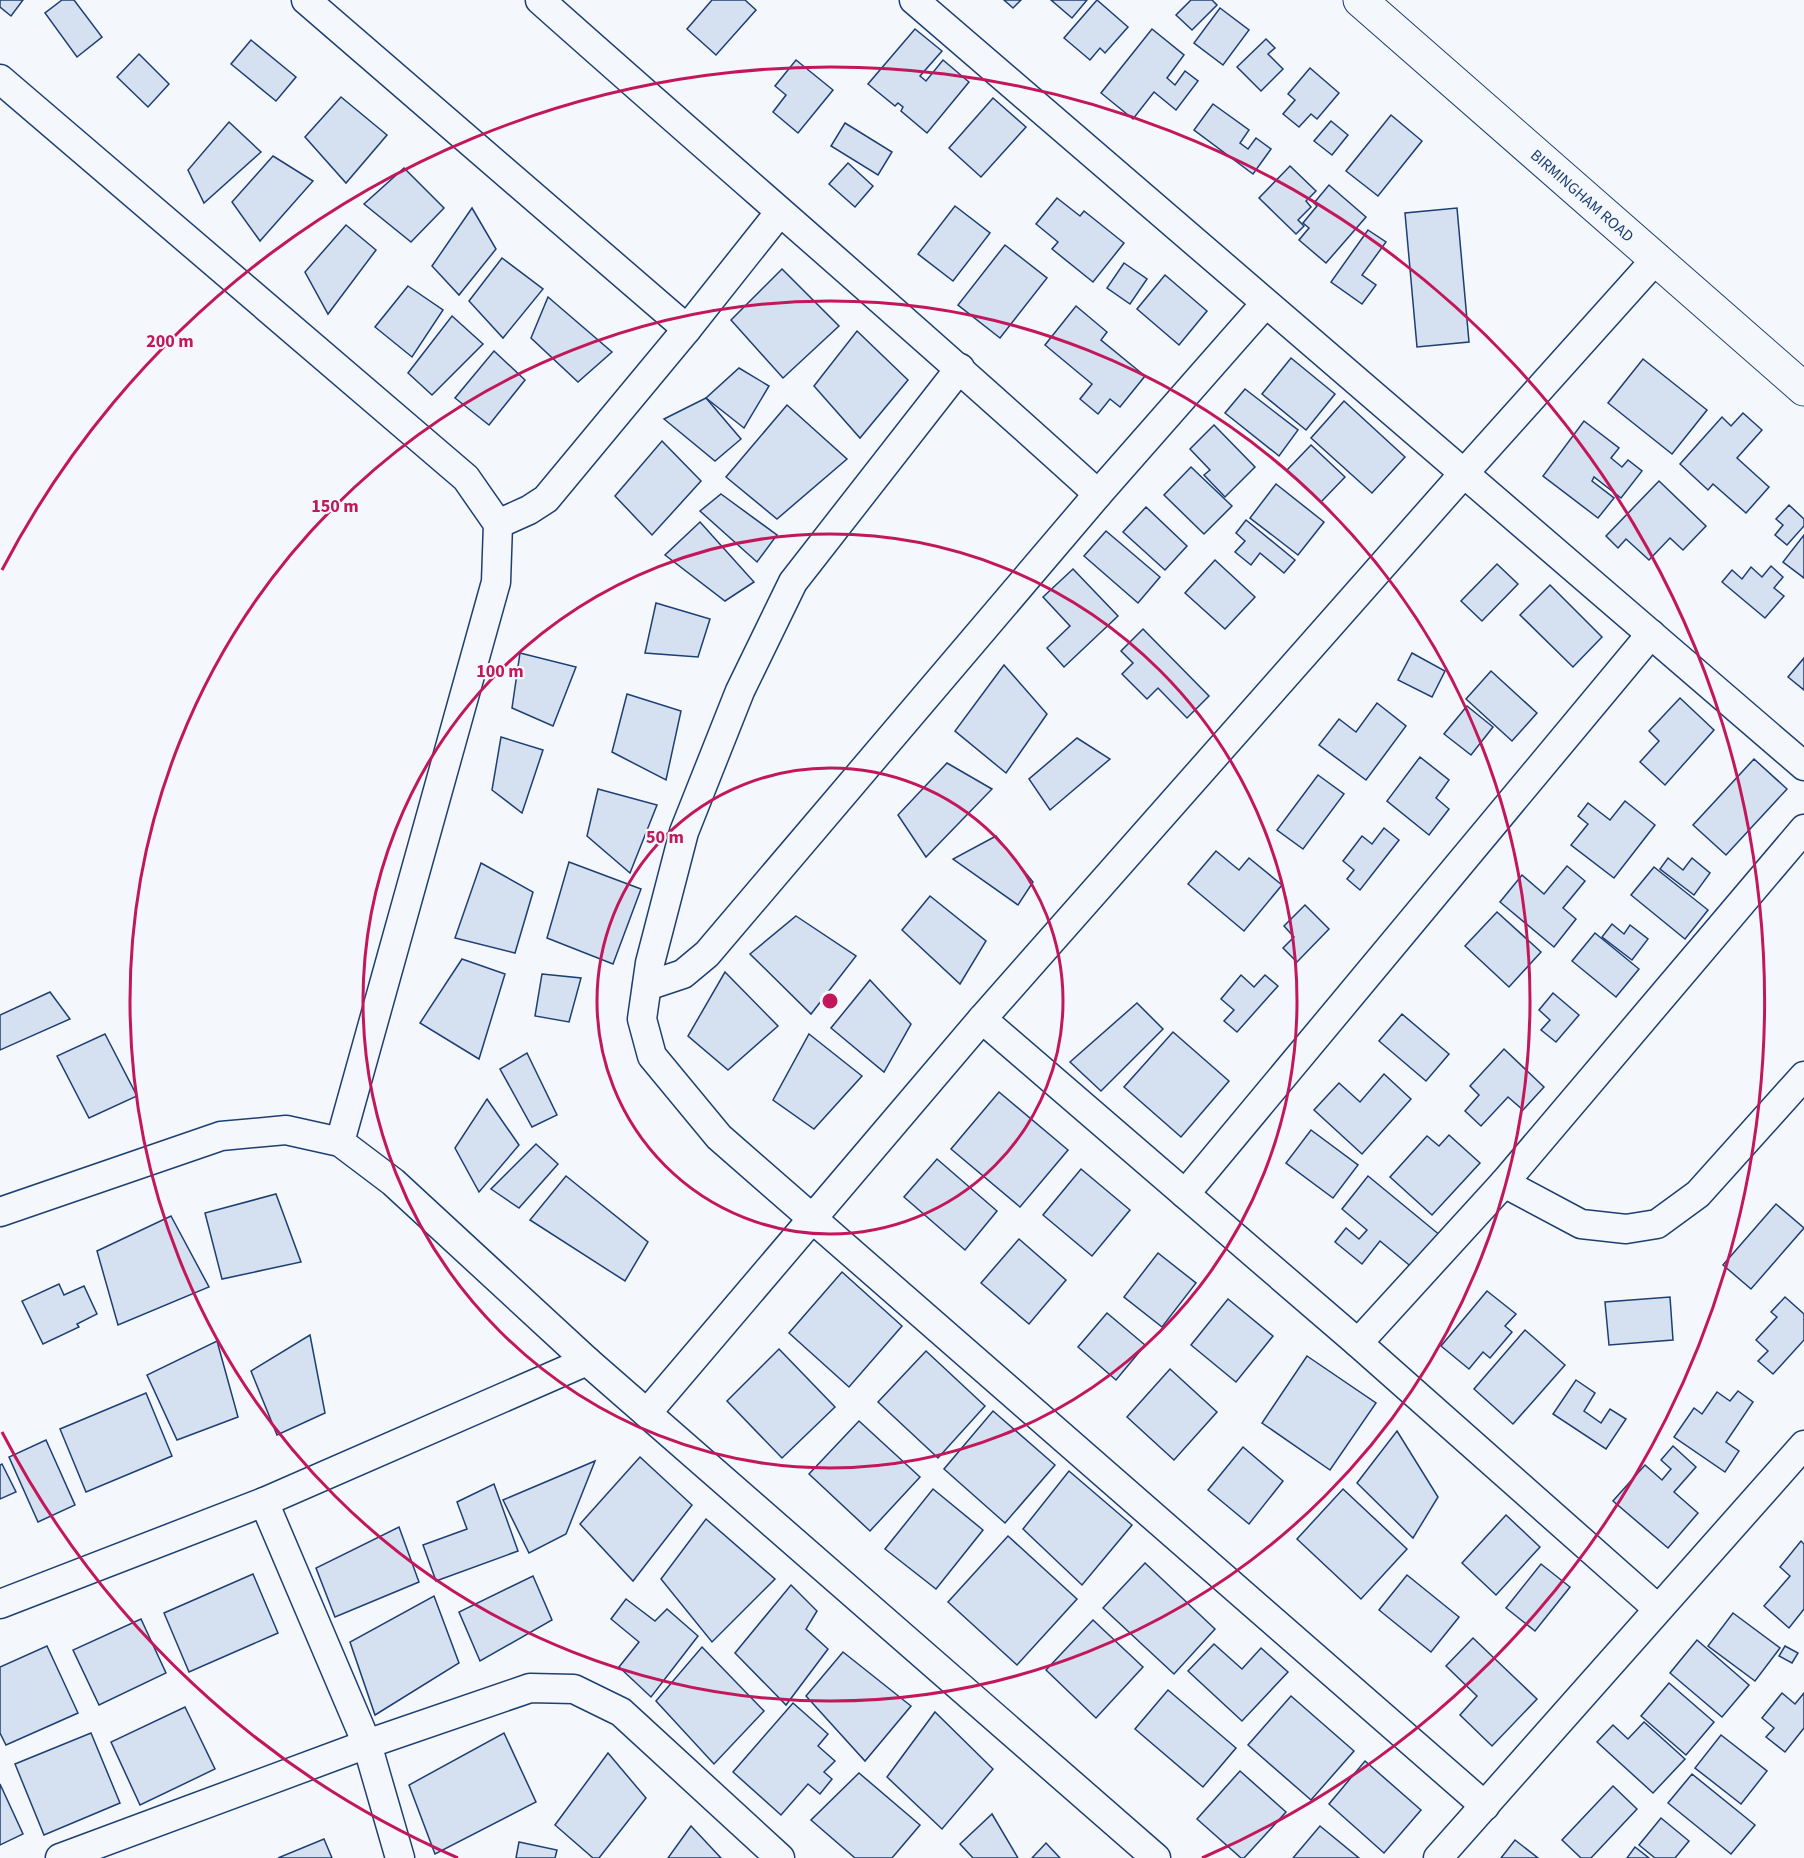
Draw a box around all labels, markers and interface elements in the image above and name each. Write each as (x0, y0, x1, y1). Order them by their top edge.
street label: BIRMINGHAM ROAD (1525, 144, 1639, 247)
text: 200 m (146, 329, 194, 354)
text: 150 m (311, 494, 359, 519)
text: 100 m (476, 659, 524, 684)
text: 50 m (646, 825, 684, 850)
centre of rings (820, 991, 840, 1011)

